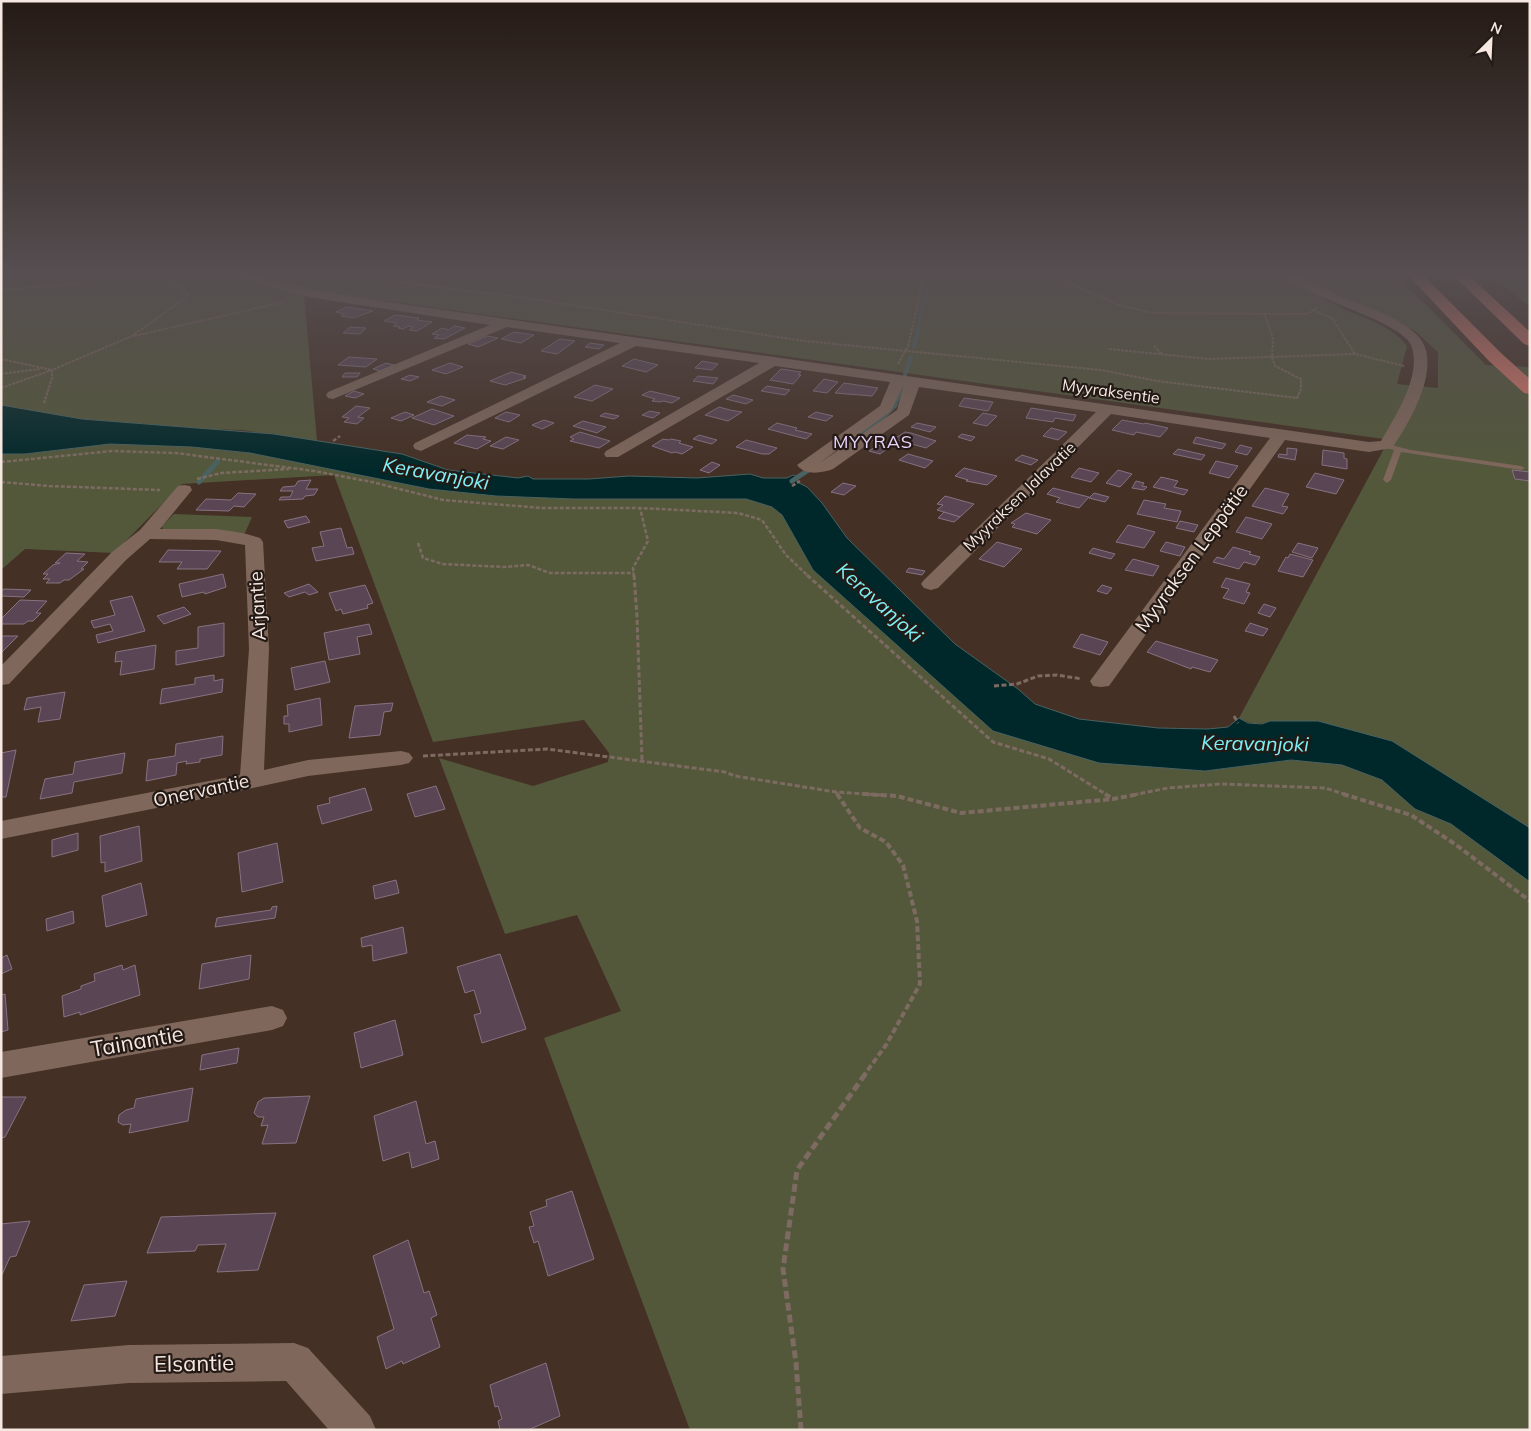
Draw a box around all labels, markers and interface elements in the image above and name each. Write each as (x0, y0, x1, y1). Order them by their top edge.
north arrow (1466, 15, 1516, 65)
text: N (1488, 18, 1505, 38)
street label: Myyraksentie (1061, 374, 1161, 408)
district label: MYYRAS (833, 430, 913, 453)
street label: Myyraksen Jalavatie (959, 437, 1079, 555)
water label: Keravanjoki (381, 451, 491, 495)
street label: Myyraksen Leppätie (1129, 479, 1253, 637)
water label: Keravanjoki (832, 557, 929, 648)
street label: Arjantie (243, 571, 271, 641)
water label: Keravanjoki (1201, 730, 1309, 756)
street label: Onervantie (151, 768, 251, 812)
street label: Tainantie (88, 1019, 186, 1063)
street label: Elsantie (154, 1348, 234, 1378)

